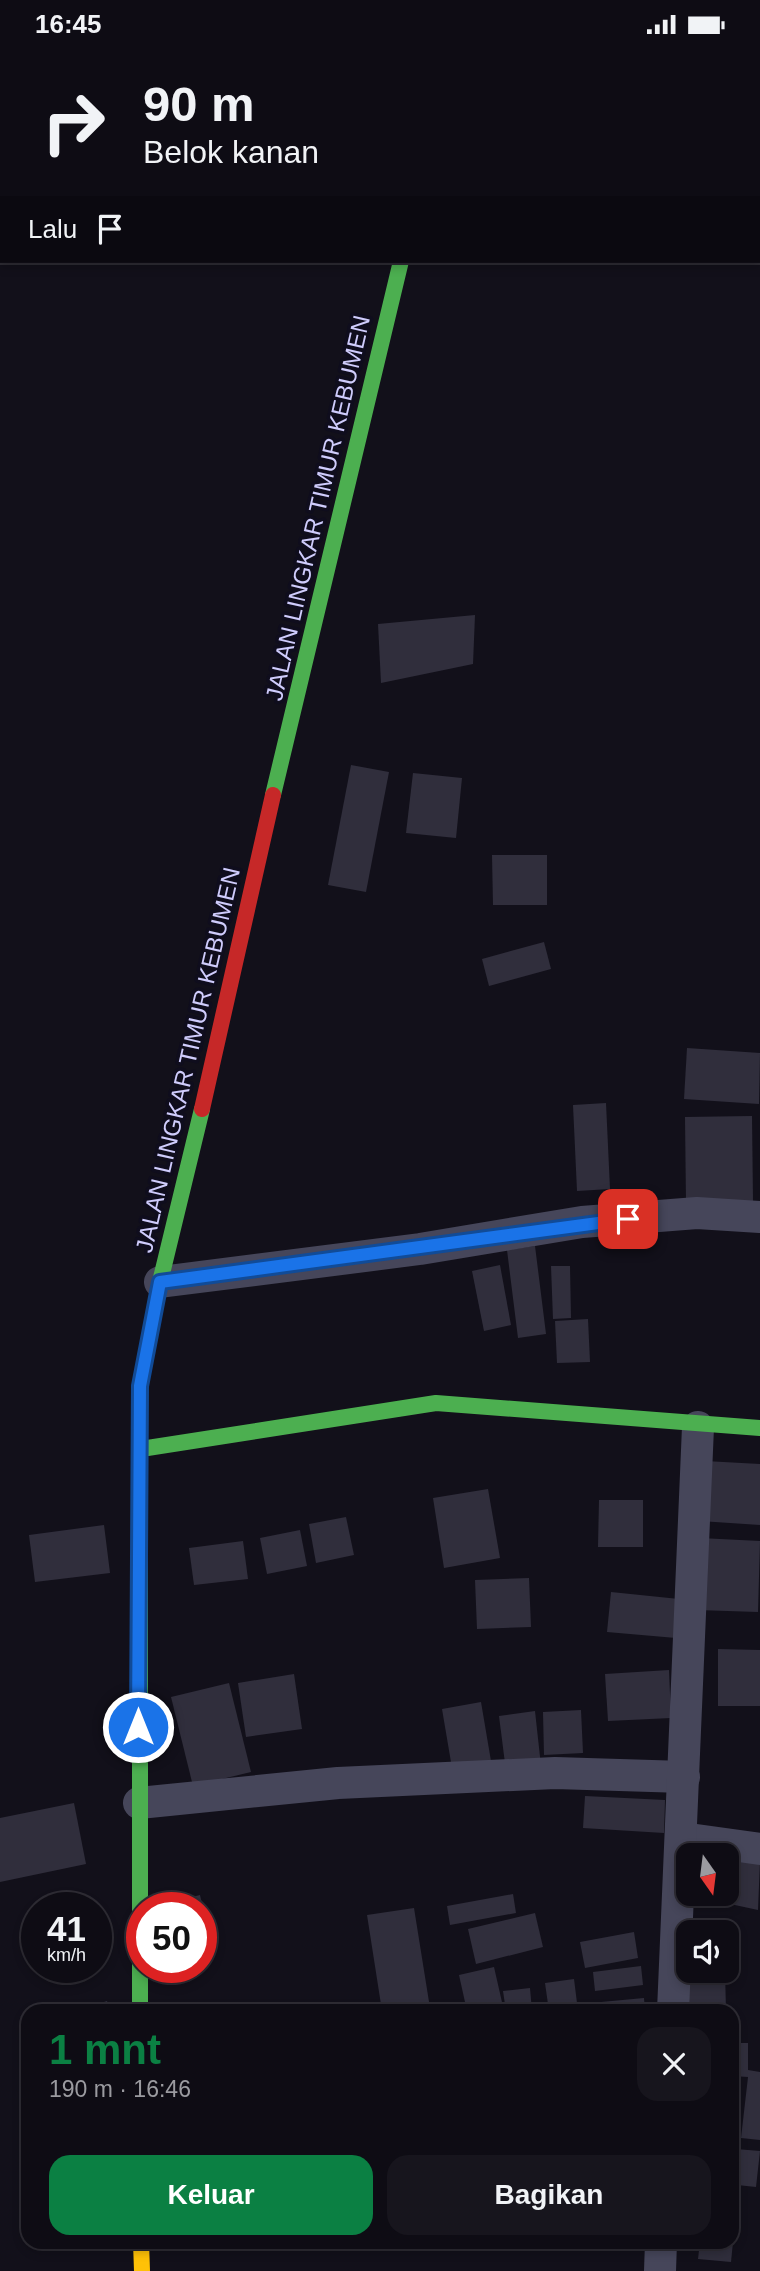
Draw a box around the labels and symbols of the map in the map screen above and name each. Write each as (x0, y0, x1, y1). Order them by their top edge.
street label: JALAN LINGKAR TIMUR KEBUMEN (260, 313, 375, 703)
street label: JALAN LINGKAR TIMUR KEBUMEN (130, 865, 245, 1255)
pin (598, 1189, 658, 1249)
position arrow (101, 1690, 175, 1764)
north arrow (676, 1843, 738, 1906)
speed limit sign: 50 (126, 1892, 217, 1983)

